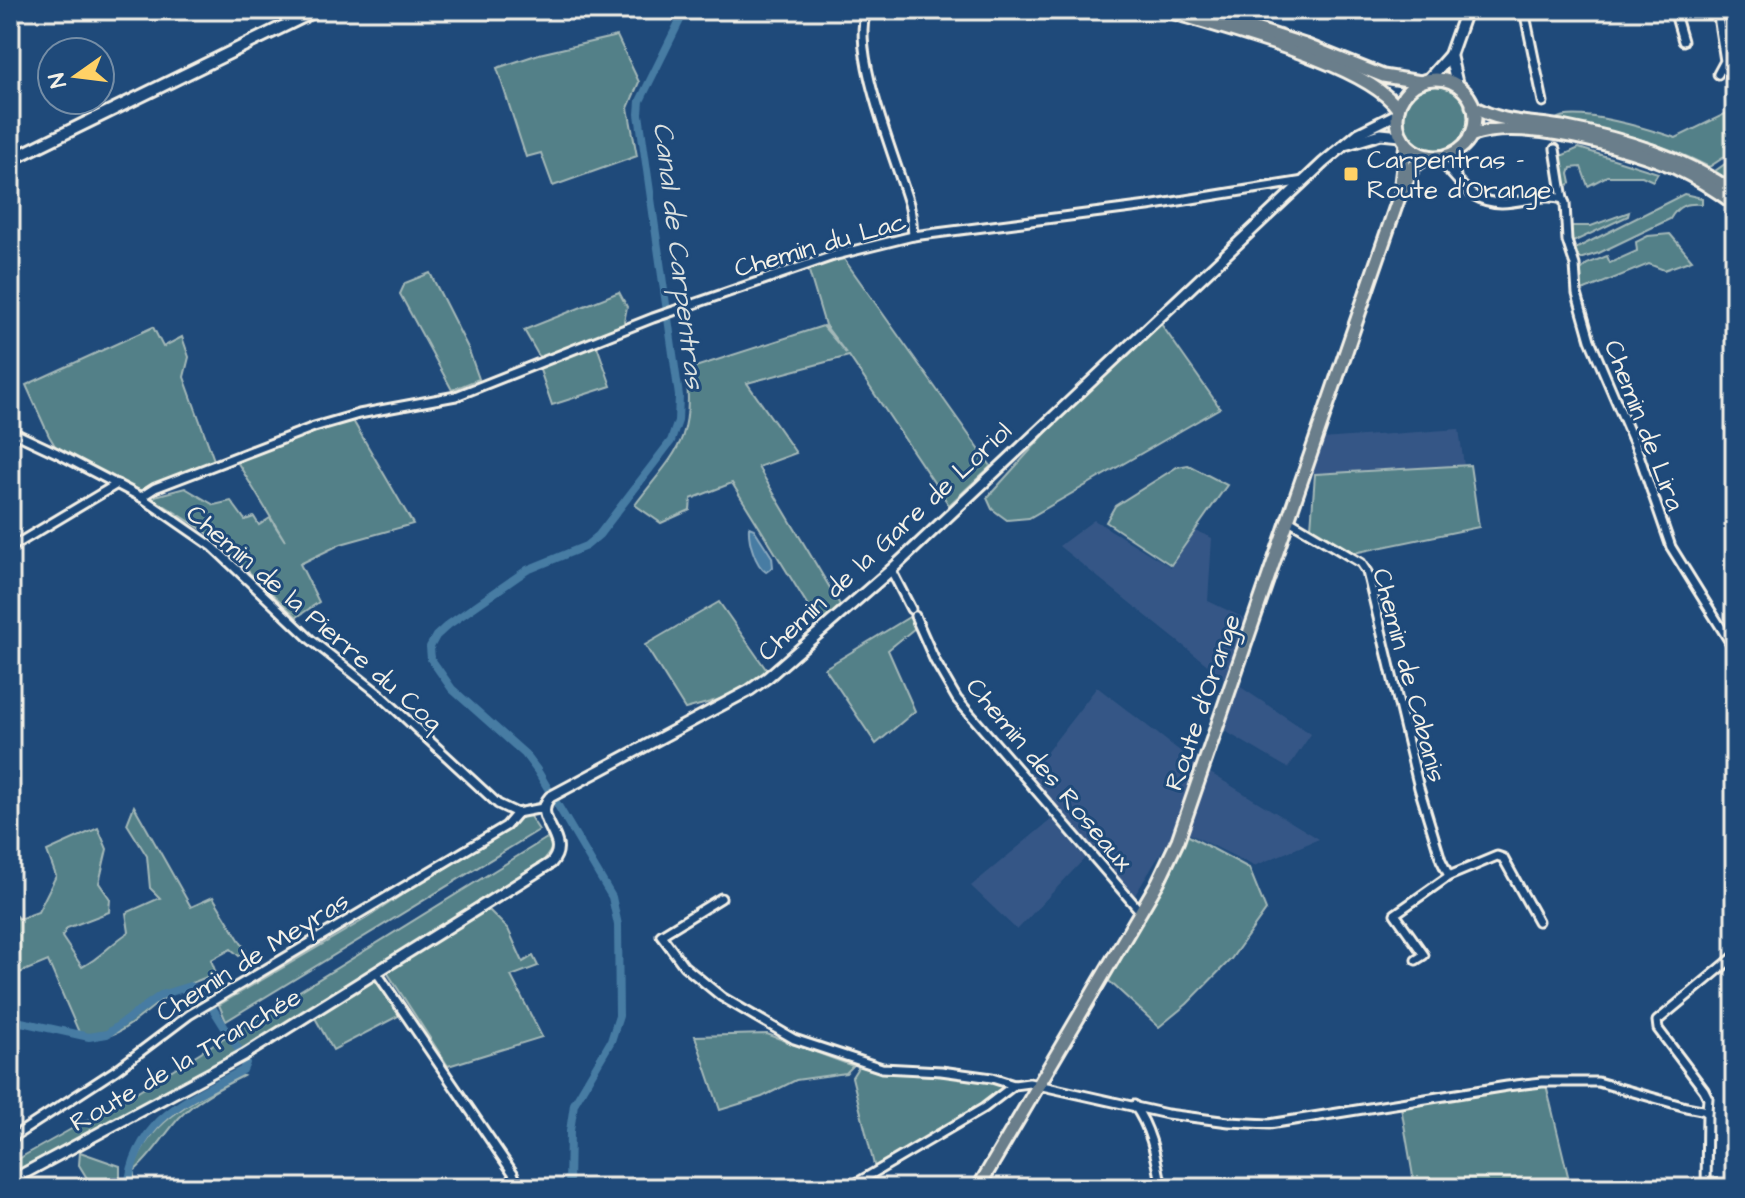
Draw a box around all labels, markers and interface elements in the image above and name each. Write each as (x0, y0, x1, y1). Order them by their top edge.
north arrow (36, 36, 116, 116)
text: N (41, 70, 75, 91)
water label: Canal de Carpentras (643, 120, 714, 392)
place label: Carpentras - Route d'Orange (1367, 142, 1551, 210)
marker: Carpentras - Route d'Orange (1342, 165, 1360, 183)
street label: Chemin du Lac (730, 203, 911, 287)
street label: Chemin de Lira (1595, 335, 1693, 516)
street label: Chemin de la Gare de Loriol (750, 414, 1020, 669)
street label: Chemin de la Pierre du Coq (178, 496, 451, 739)
street label: Chemin de Cabanis (1363, 564, 1455, 786)
street label: Route d'Orange (1156, 609, 1252, 796)
street label: Chemin des Roseaux (957, 670, 1142, 880)
street label: Chemin de Meyras (149, 883, 357, 1032)
street label: Route de la Tranchée (63, 979, 308, 1141)

